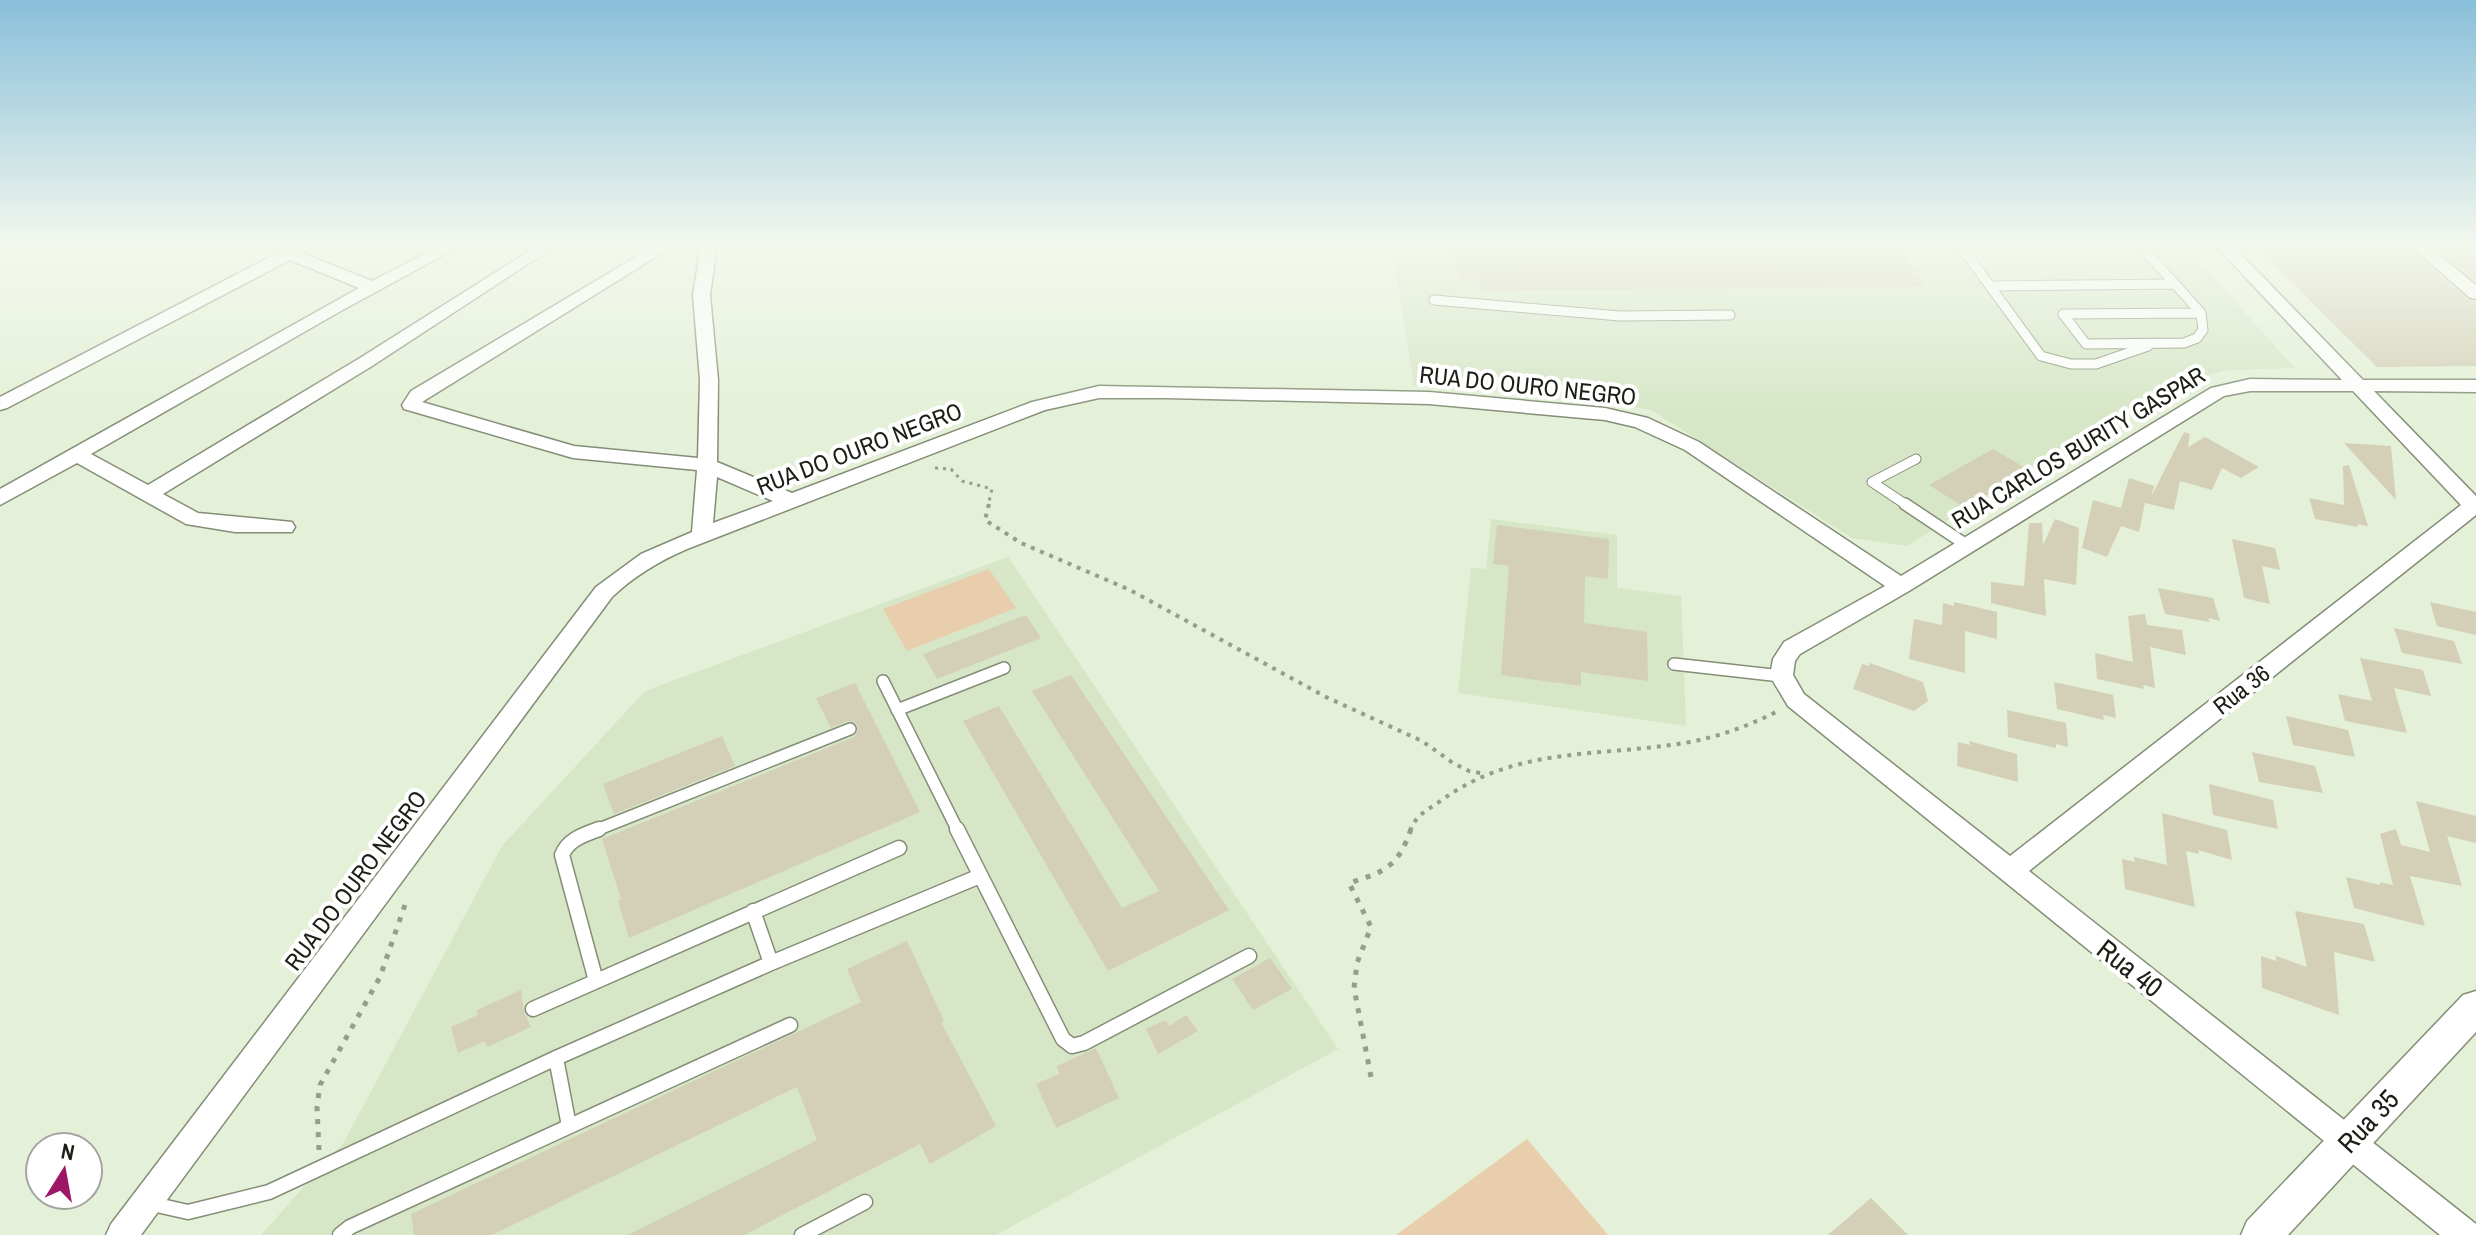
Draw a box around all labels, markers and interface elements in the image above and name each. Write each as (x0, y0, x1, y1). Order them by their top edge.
street label: RUA DO OURO NEGRO (1418, 358, 1638, 412)
street label: RUA CARLOS BURITY GASPAR (1945, 359, 2211, 535)
street label: RUA DO OURO NEGRO (752, 394, 966, 502)
street label: Rua 36 (2206, 657, 2276, 721)
street label: RUA DO OURO NEGRO (277, 783, 433, 977)
street label: Rua 40 (2089, 930, 2171, 1006)
street label: Rua 35 (2329, 1081, 2407, 1161)
north arrow (24, 1131, 104, 1211)
text: N (59, 1135, 77, 1167)

